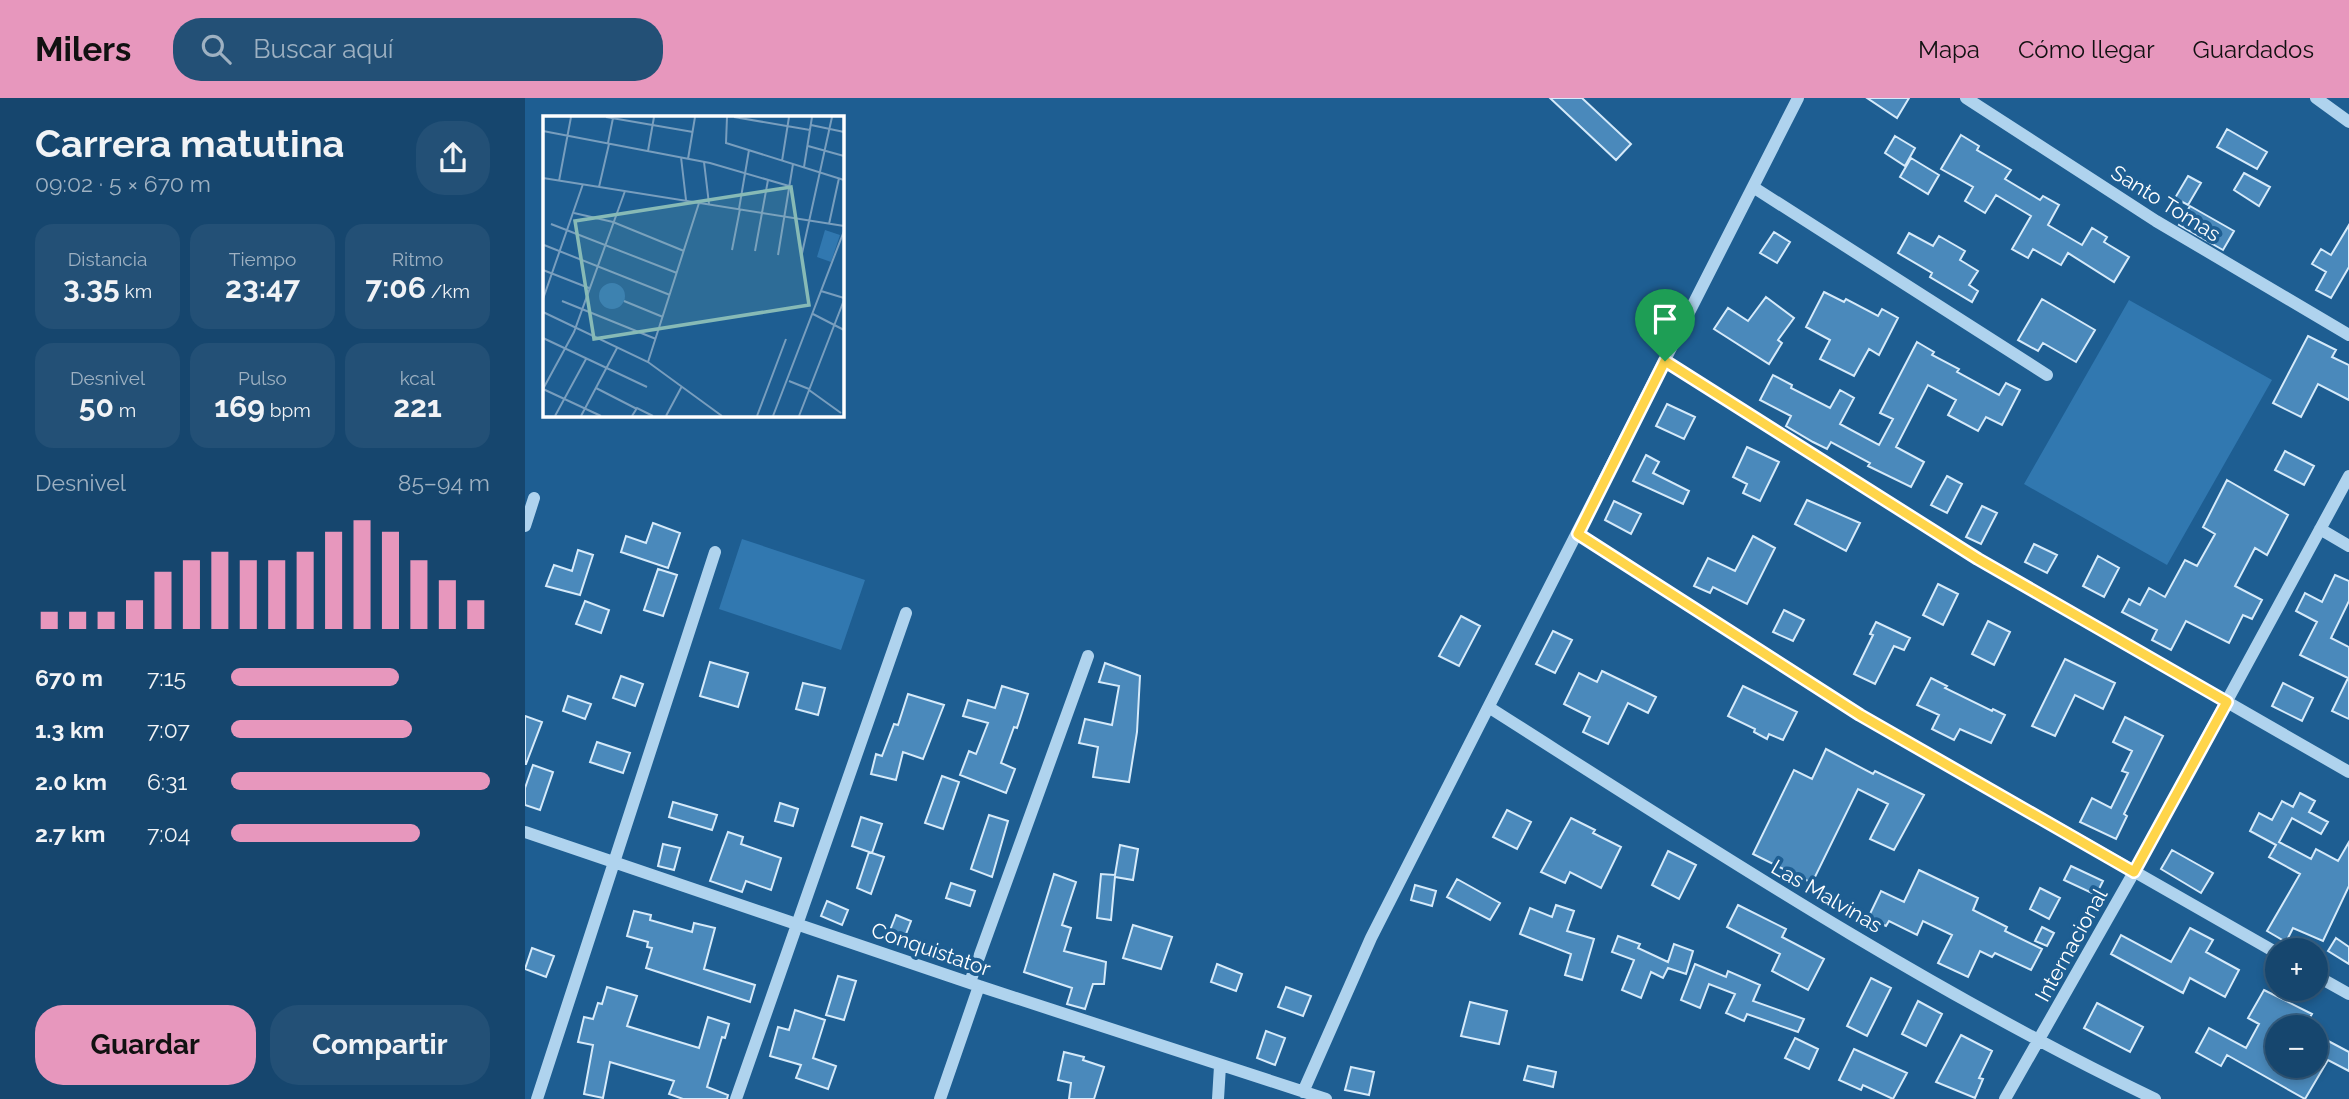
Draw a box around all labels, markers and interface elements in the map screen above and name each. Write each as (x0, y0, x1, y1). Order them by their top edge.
search box (173, 18, 663, 81)
text: Milers (35, 30, 131, 69)
icon: search (197, 30, 235, 68)
text: Buscar aquí (253, 34, 394, 64)
text: Mapa (1918, 35, 1980, 64)
text: Cómo llegar (2018, 35, 2155, 64)
text: Guardados (2193, 35, 2314, 64)
inset map (543, 116, 843, 416)
text: Carrera matutina (35, 121, 344, 166)
button: share (416, 121, 490, 195)
street label: Santo Tomas (2107, 159, 2225, 247)
text: 09:02 · 5 × 670 m (35, 170, 211, 197)
text: Distancia (68, 248, 147, 270)
text: Tiempo (229, 248, 296, 270)
text: Ritmo (392, 248, 443, 270)
text: 3.35 (63, 270, 120, 305)
text: 23:47 (225, 270, 300, 305)
text: 7:06 (365, 270, 426, 305)
text: km (120, 280, 152, 302)
text: /km (426, 280, 470, 302)
pin (1635, 289, 1695, 361)
icon: arrive (1646, 300, 1684, 338)
text: Desnivel (70, 367, 145, 389)
text: Pulso (238, 367, 287, 389)
text: kcal (400, 367, 435, 389)
text: 50 (79, 389, 114, 424)
text: 169 (214, 389, 265, 424)
text: 221 (393, 389, 442, 424)
text: m (114, 399, 136, 421)
text: bpm (265, 399, 311, 421)
text: Desnivel (35, 469, 126, 496)
text: 85–94 m (398, 469, 490, 496)
text: 670 m (35, 664, 103, 691)
text: 7:15 (147, 664, 186, 691)
text: 1.3 km (35, 716, 104, 743)
text: 7:07 (147, 716, 190, 743)
text: 2.0 km (35, 768, 107, 795)
text: 6:31 (147, 768, 187, 795)
text: 2.7 km (35, 820, 105, 847)
text: 7:04 (147, 820, 190, 847)
street label: Las Malvinas (1767, 854, 1887, 938)
street label: Internacional (2030, 884, 2113, 1006)
street label: Conquistator (868, 917, 994, 981)
map controls (2265, 938, 2328, 1078)
button: + (2265, 938, 2328, 1001)
button: Guardar (35, 1005, 256, 1085)
button: Compartir (270, 1005, 490, 1085)
button: − (2265, 1015, 2328, 1078)

